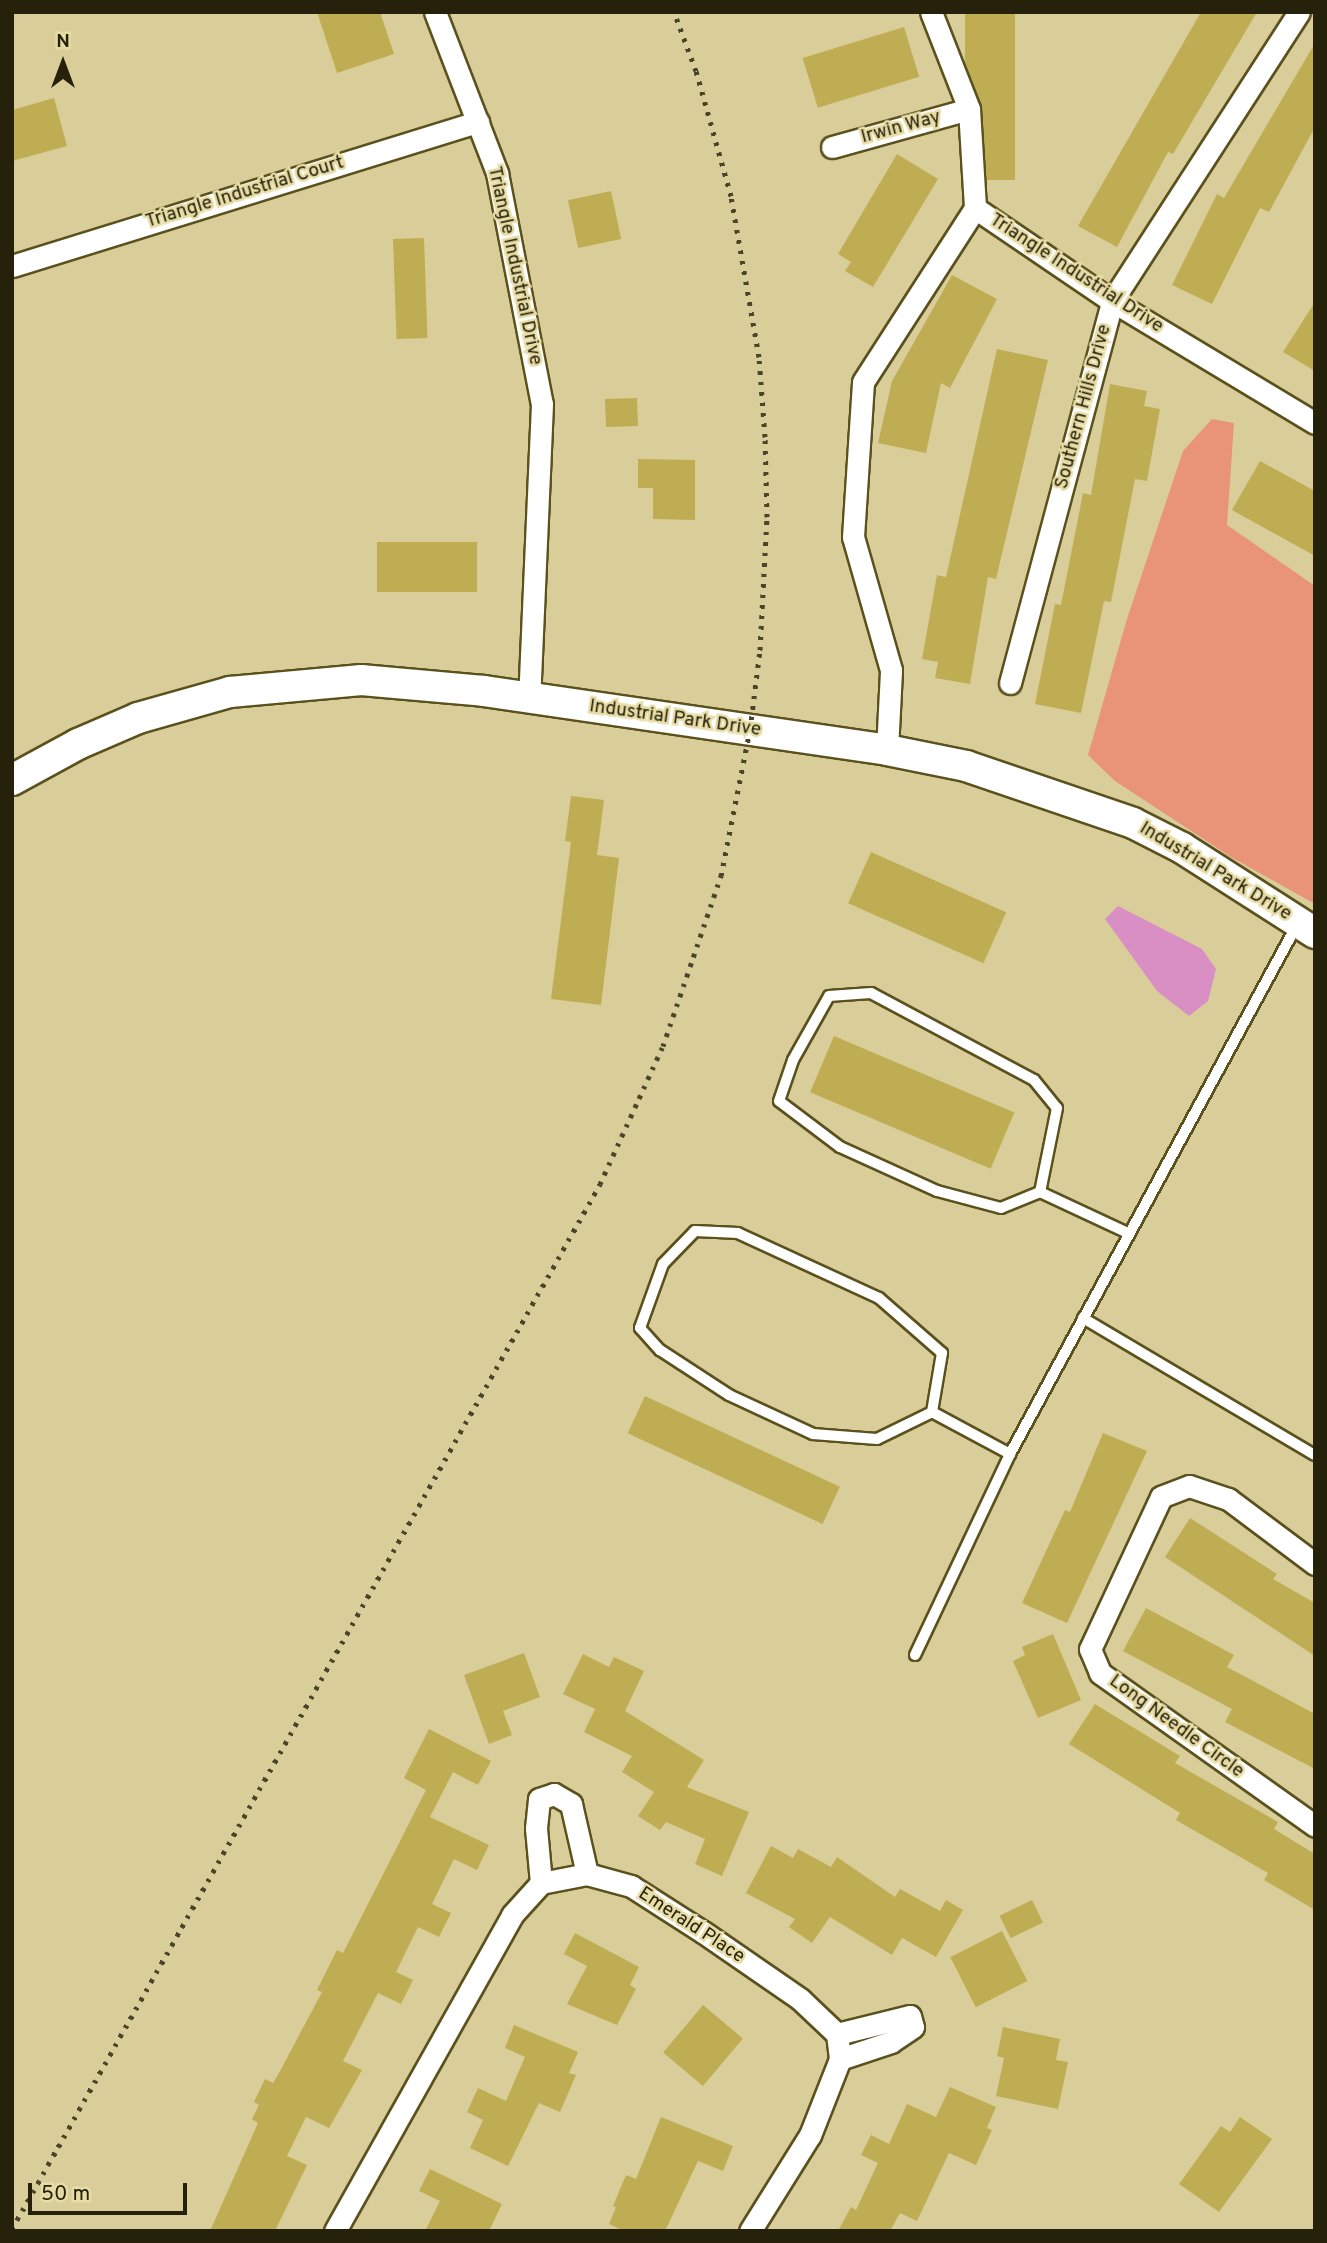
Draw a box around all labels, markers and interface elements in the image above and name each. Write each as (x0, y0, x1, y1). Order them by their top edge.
north arrow (28, 28, 98, 98)
text: N (56, 30, 70, 54)
street label: Irwin Way (859, 106, 943, 150)
street label: Triangle Industrial Court (143, 152, 347, 234)
street label: Triangle Industrial Drive (482, 165, 546, 367)
street label: Triangle Industrial Drive (985, 209, 1167, 339)
street label: Southern Hills Drive (1051, 322, 1117, 492)
street label: Industrial Park Drive (588, 696, 762, 742)
street label: Industrial Park Drive (1135, 818, 1295, 926)
street label: Long Needle Circle (1104, 1670, 1248, 1784)
street label: Emerald Place (634, 1883, 748, 1969)
scale bar (32, 2170, 191, 2214)
text: 50 m (41, 2181, 90, 2208)

